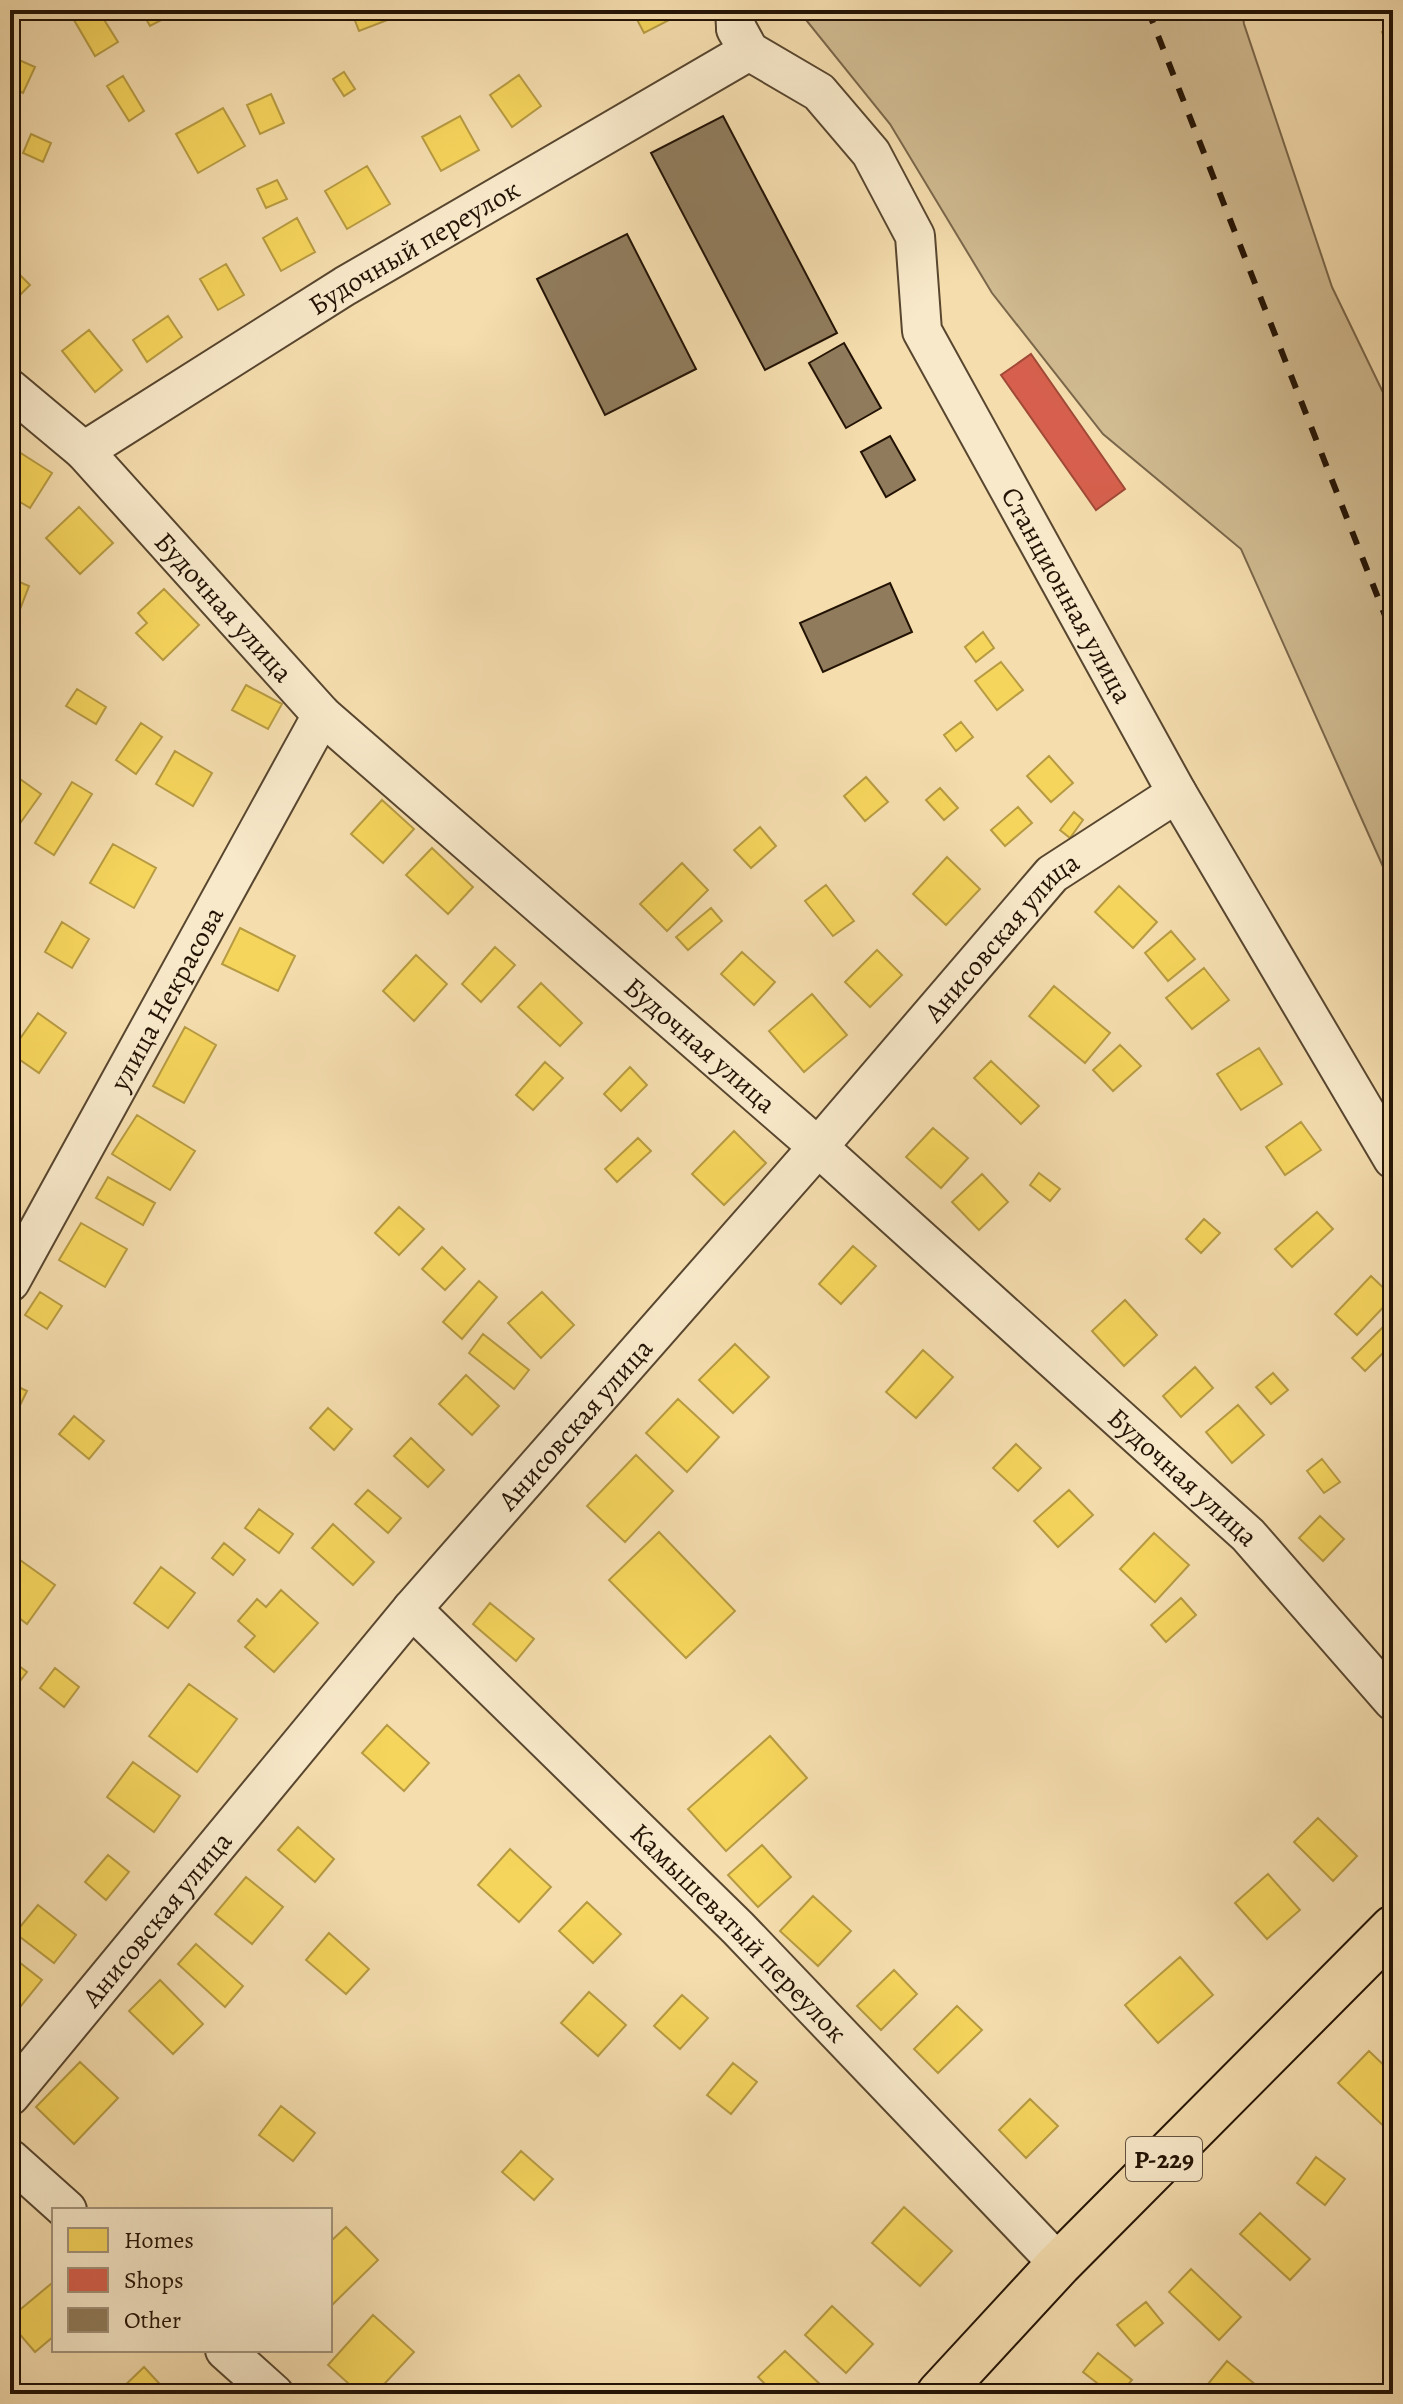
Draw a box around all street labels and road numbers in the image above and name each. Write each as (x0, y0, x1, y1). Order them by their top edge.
street label: Будочный переулок (301, 170, 527, 324)
street label: Станционная улица (992, 480, 1142, 710)
street label: Будочная улица (146, 524, 301, 691)
street label: Анисовская улица (915, 843, 1087, 1031)
street label: улица Некрасова (101, 900, 233, 1098)
street label: Будочная улица (616, 969, 784, 1122)
street label: Анисовская улица (489, 1330, 662, 1519)
street label: Будочная улица (1099, 1400, 1267, 1555)
street label: Камышеватый переулок (622, 1815, 855, 2051)
street label: Анисовская улица (73, 1823, 241, 2016)
road number: Р-229 (1126, 2137, 1202, 2181)

